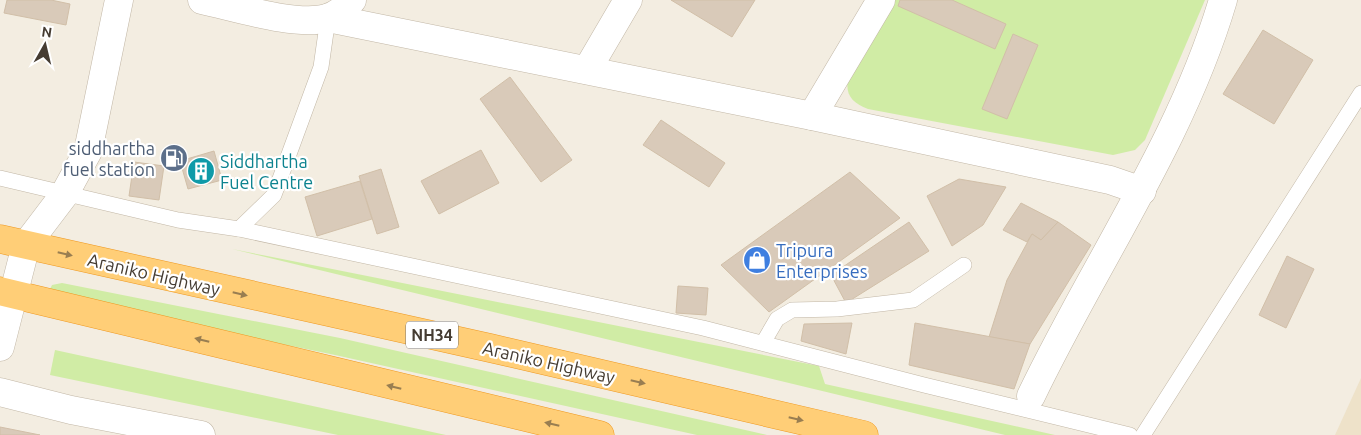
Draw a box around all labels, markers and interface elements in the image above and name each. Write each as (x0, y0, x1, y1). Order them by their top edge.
north arrow (20, 20, 70, 70)
text: N (41, 23, 53, 41)
place label: siddhartha fuel station (63, 138, 155, 179)
fuel station icon: siddhartha fuel station (159, 143, 189, 173)
place label: Siddhartha Fuel Centre (220, 151, 313, 192)
building icon: Siddhartha Fuel Centre (186, 156, 216, 186)
place label: Tripura Enterprises (776, 240, 868, 281)
shop icon: Tripura Enterprises (742, 245, 772, 275)
street label: Araniko Highway (86, 249, 222, 299)
one-way arrow (57, 250, 72, 258)
one-way arrow (233, 290, 249, 298)
road number: NH34 (406, 322, 458, 348)
one-way arrow (195, 336, 210, 344)
street label: Araniko Highway (481, 337, 617, 387)
one-way arrow (630, 378, 645, 386)
one-way arrow (387, 383, 402, 391)
one-way arrow (789, 415, 804, 423)
one-way arrow (545, 420, 560, 428)

